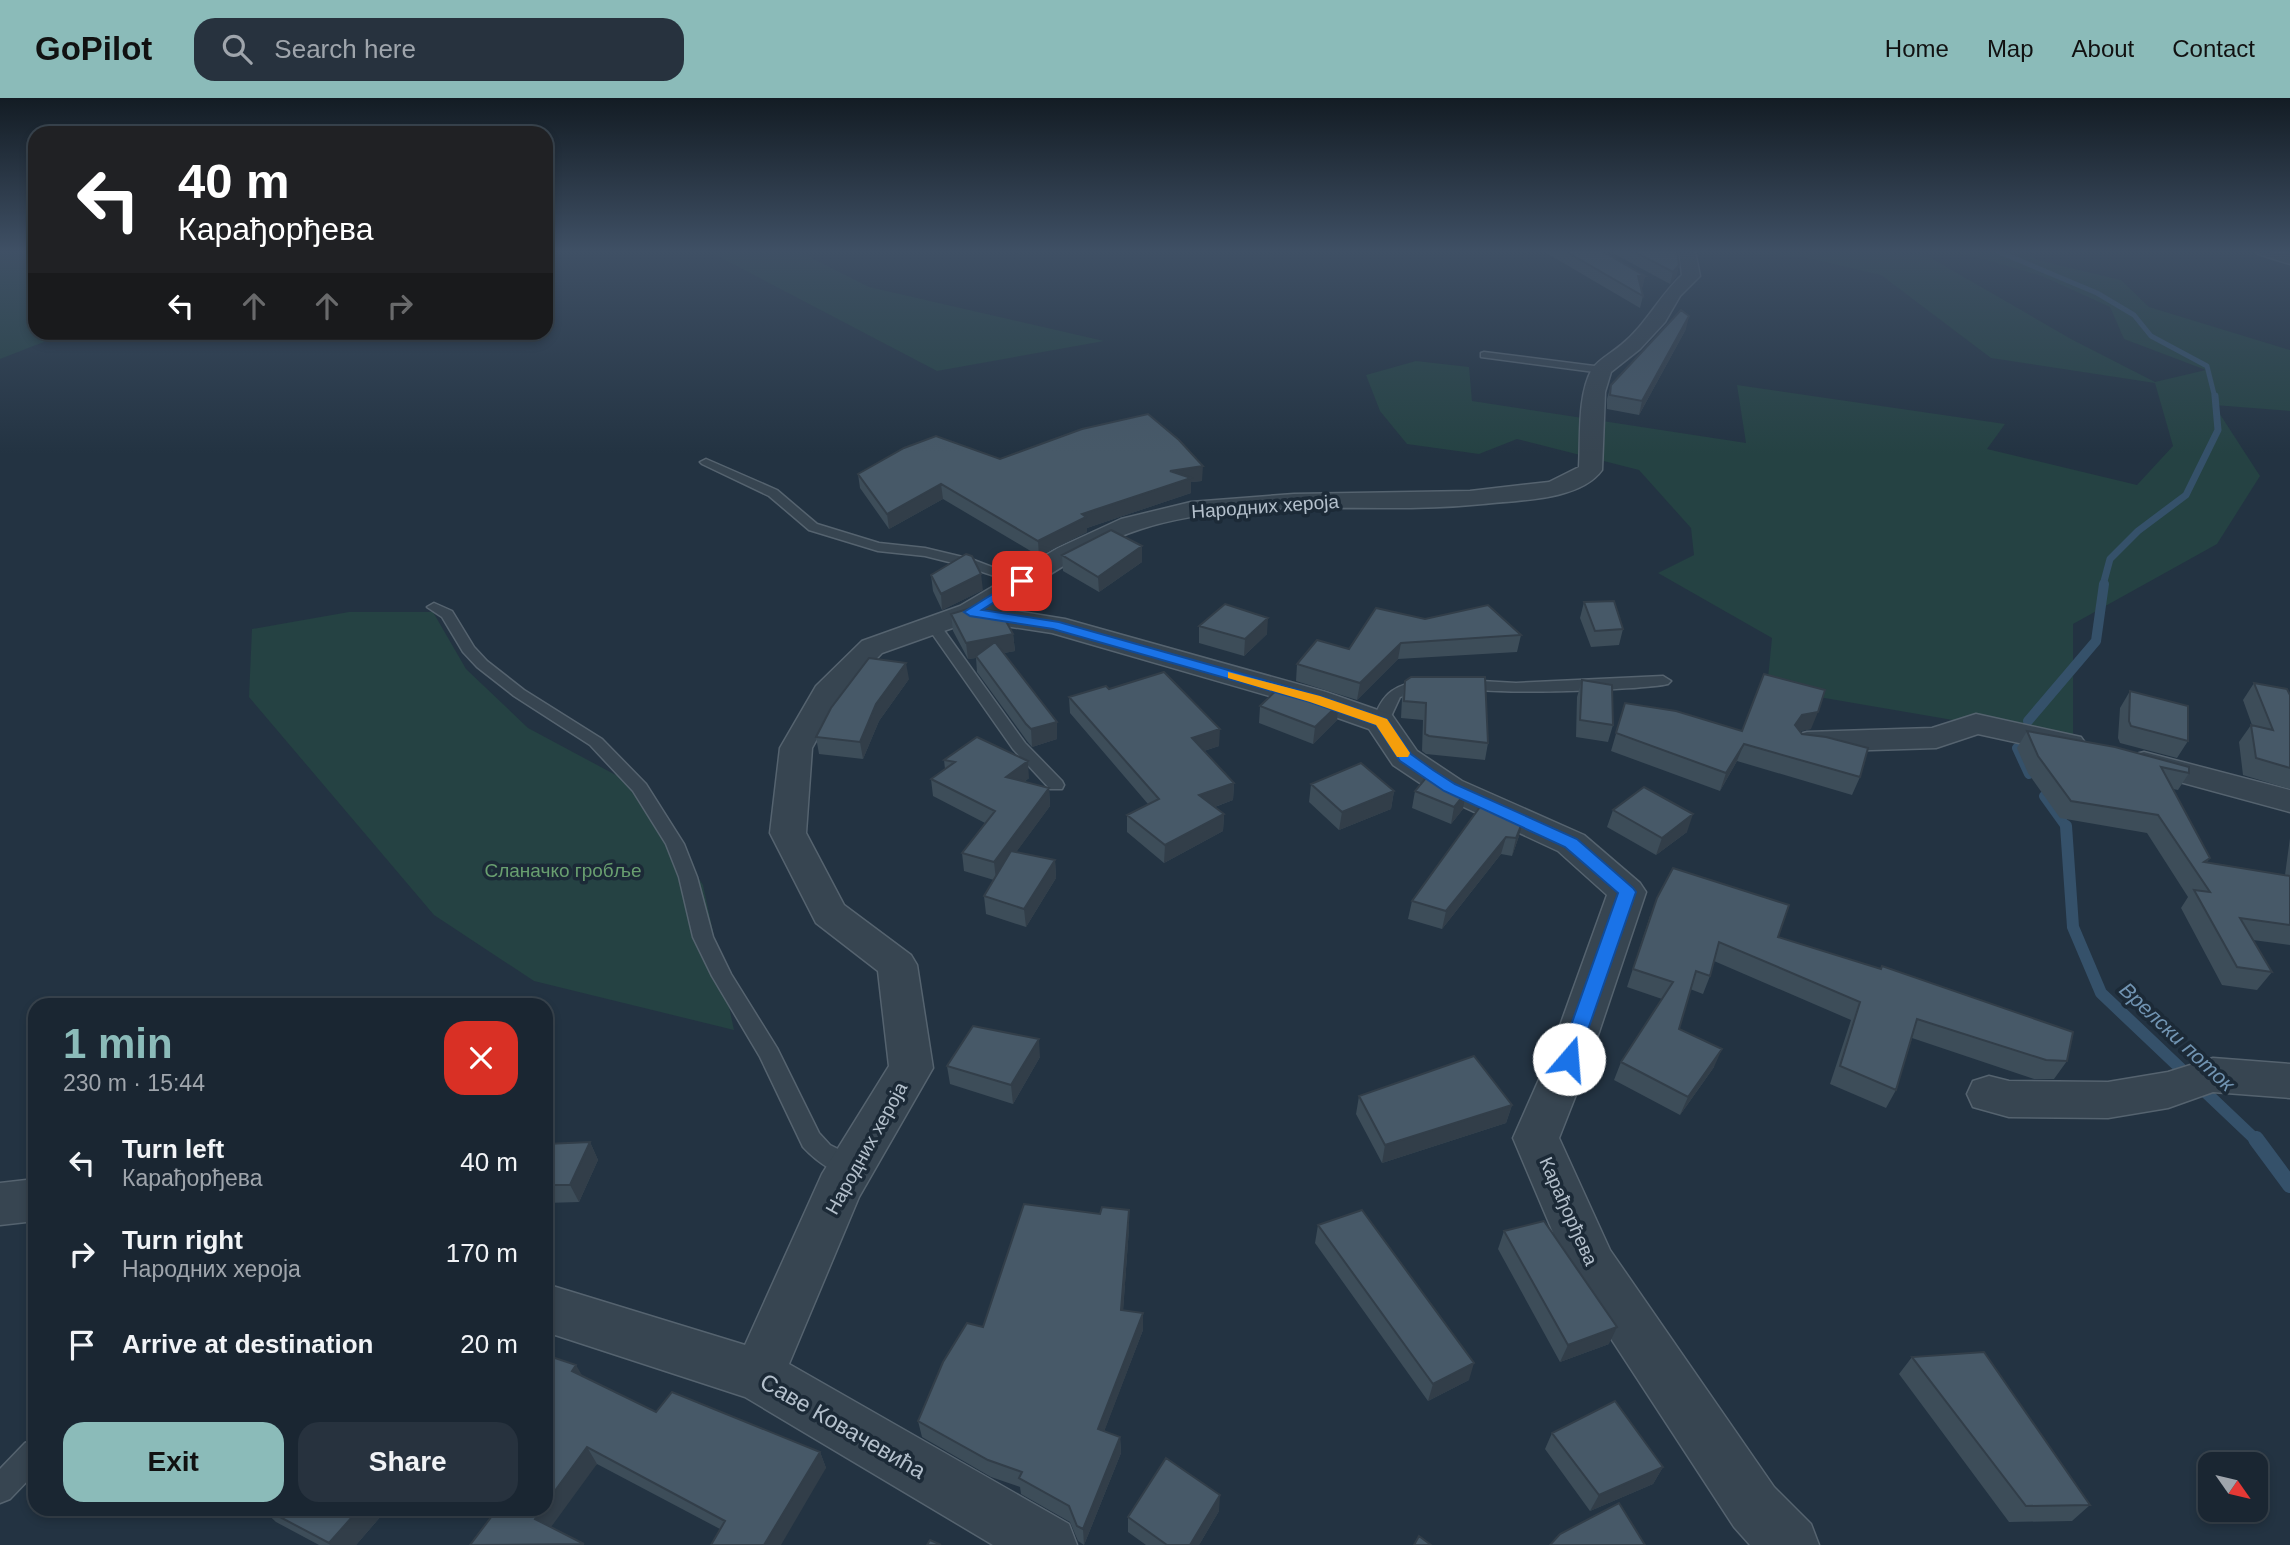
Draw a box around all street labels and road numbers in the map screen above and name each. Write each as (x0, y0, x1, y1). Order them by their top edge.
street label: Народних хероја (1191, 491, 1340, 522)
street label: Народних хероја (821, 1078, 912, 1218)
street label: Карађорђева (1535, 1154, 1602, 1269)
street label: Саве Ковачевића (756, 1368, 931, 1484)

